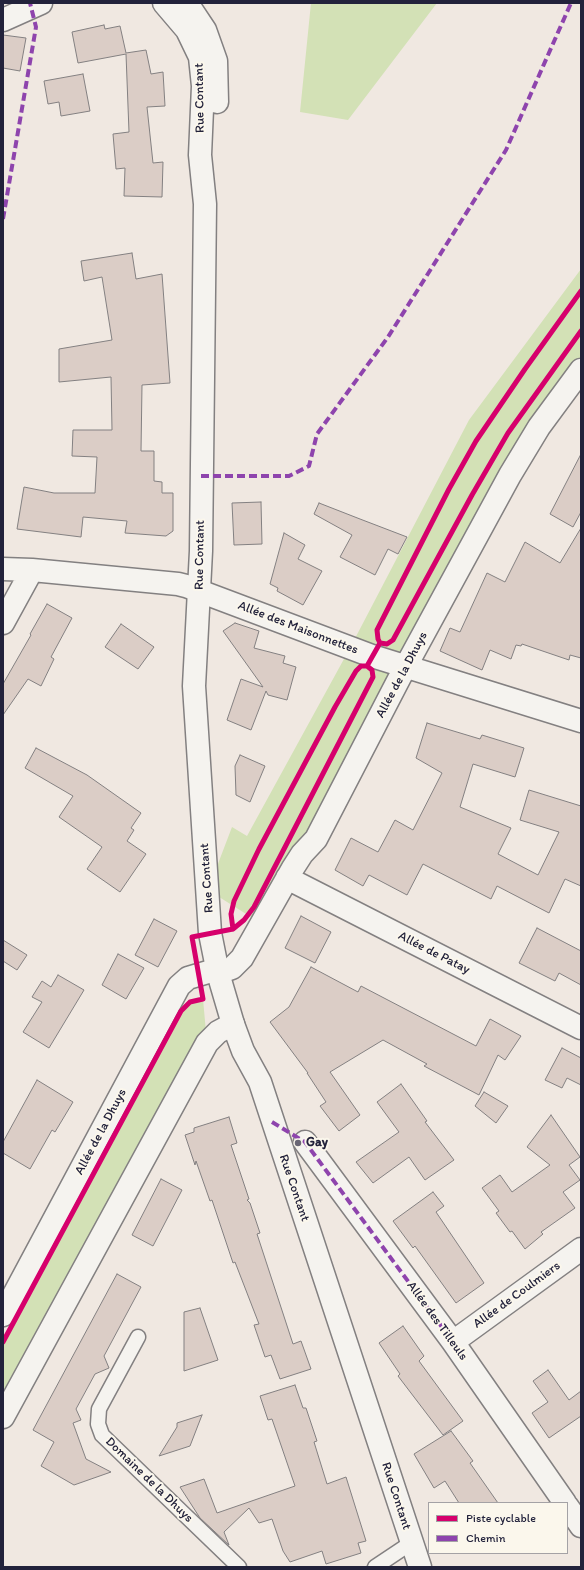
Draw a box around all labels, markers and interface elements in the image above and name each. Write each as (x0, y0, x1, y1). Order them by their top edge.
street label: Rue Contant (192, 63, 208, 133)
street label: Rue Contant (192, 520, 208, 590)
street label: Allée des Maisonnettes (236, 598, 360, 658)
street label: Allée de la Dhuys (373, 629, 431, 721)
street label: Rue Contant (197, 843, 217, 913)
street label: Allée de Patay (396, 928, 472, 978)
street label: Allée de la Dhuys (72, 1086, 130, 1178)
place label: Gay (306, 1135, 328, 1151)
marker: Gay (293, 1138, 303, 1148)
street label: Rue Contant (275, 1152, 313, 1224)
street label: Allée de Coulmiers (470, 1258, 564, 1332)
street label: Allée des Tilleuls (403, 1278, 471, 1364)
street label: Domaine de la Dhuys (102, 1434, 196, 1526)
street label: Rue Contant (378, 1460, 414, 1532)
legend (428, 1502, 568, 1554)
text: Piste cyclable (466, 1511, 536, 1525)
text: Chemin (466, 1531, 505, 1545)

